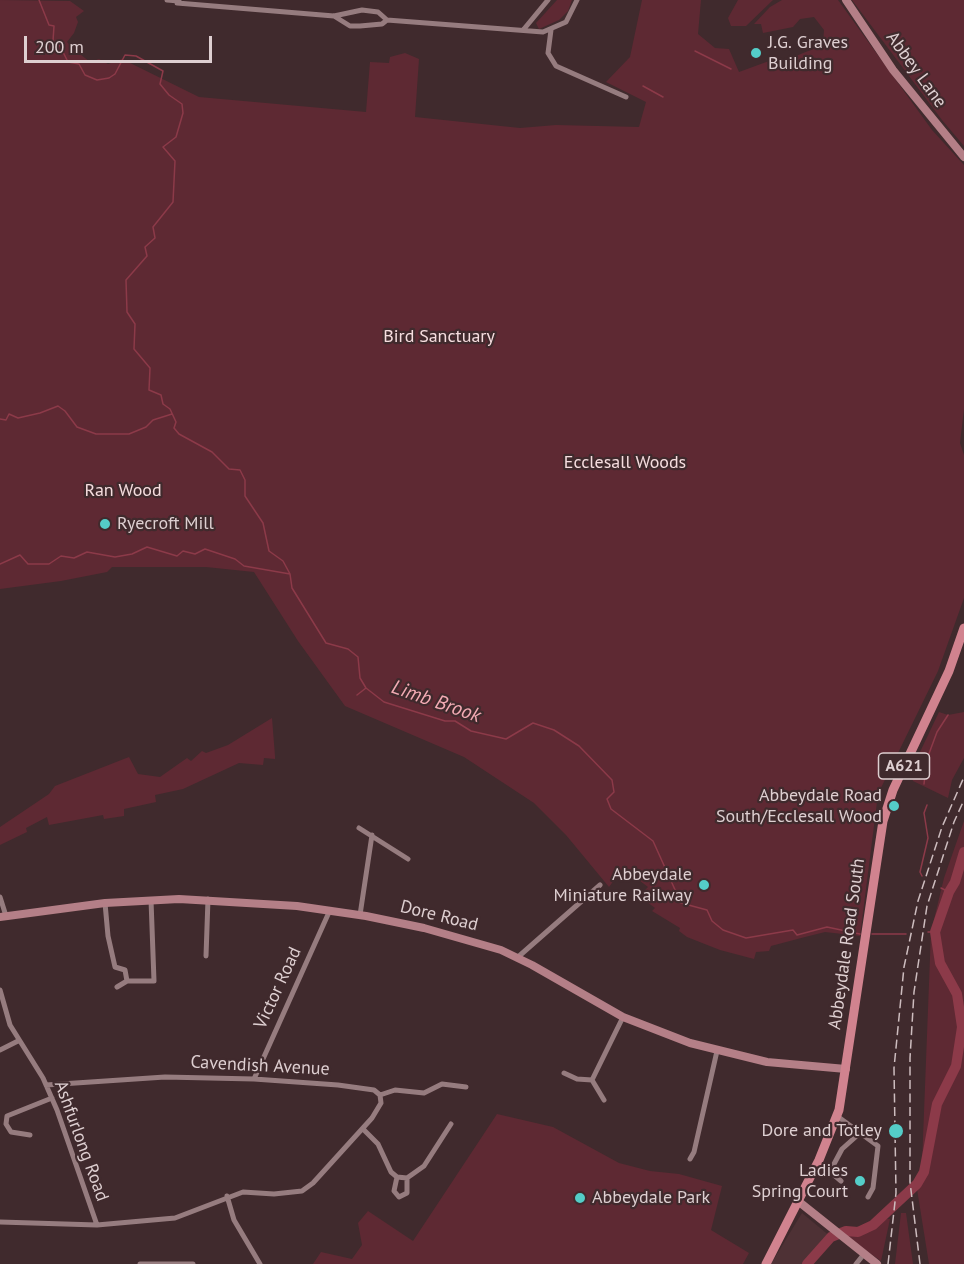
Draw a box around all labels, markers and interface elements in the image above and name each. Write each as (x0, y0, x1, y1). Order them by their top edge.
scale bar (27, 24, 214, 62)
street label: Abbey Lane (881, 28, 951, 112)
place label: J.G. Graves Building (768, 32, 848, 74)
text: 200 m (35, 35, 84, 58)
marker: J.G. Graves Building (749, 46, 763, 60)
park label: Bird Sanctuary (383, 326, 495, 348)
park label: Ecclesall Woods (564, 452, 686, 474)
park label: Ran Wood (84, 480, 162, 502)
place label: Ryecroft Mill (117, 513, 214, 535)
marker: Ryecroft Mill (98, 517, 112, 531)
water label: Limb Brook (388, 676, 484, 728)
road number: A621 (878, 753, 930, 779)
place label: Abbeydale Road South/Ecclesall Wood (716, 785, 882, 828)
marker: Abbeydale Road South/Ecclesall Wood (887, 799, 901, 813)
street label: Abbeydale Road South (824, 857, 870, 1031)
place label: Abbeydale Miniature Railway (553, 864, 692, 906)
marker: Abbeydale Miniature Railway (697, 878, 711, 892)
street label: Dore Road (398, 896, 480, 936)
street label: Victor Road (250, 944, 306, 1032)
street label: Cavendish Avenue (190, 1052, 330, 1080)
street label: Ashfurlong Road (49, 1078, 113, 1204)
place label: Dore and Totley (761, 1120, 882, 1142)
marker: Dore and Totley (887, 1122, 905, 1140)
place label: Ladies Spring Court (752, 1160, 848, 1202)
marker: Ladies Spring Court (853, 1174, 867, 1188)
place label: Abbeydale Park (592, 1187, 710, 1209)
marker: Abbeydale Park (573, 1191, 587, 1205)

